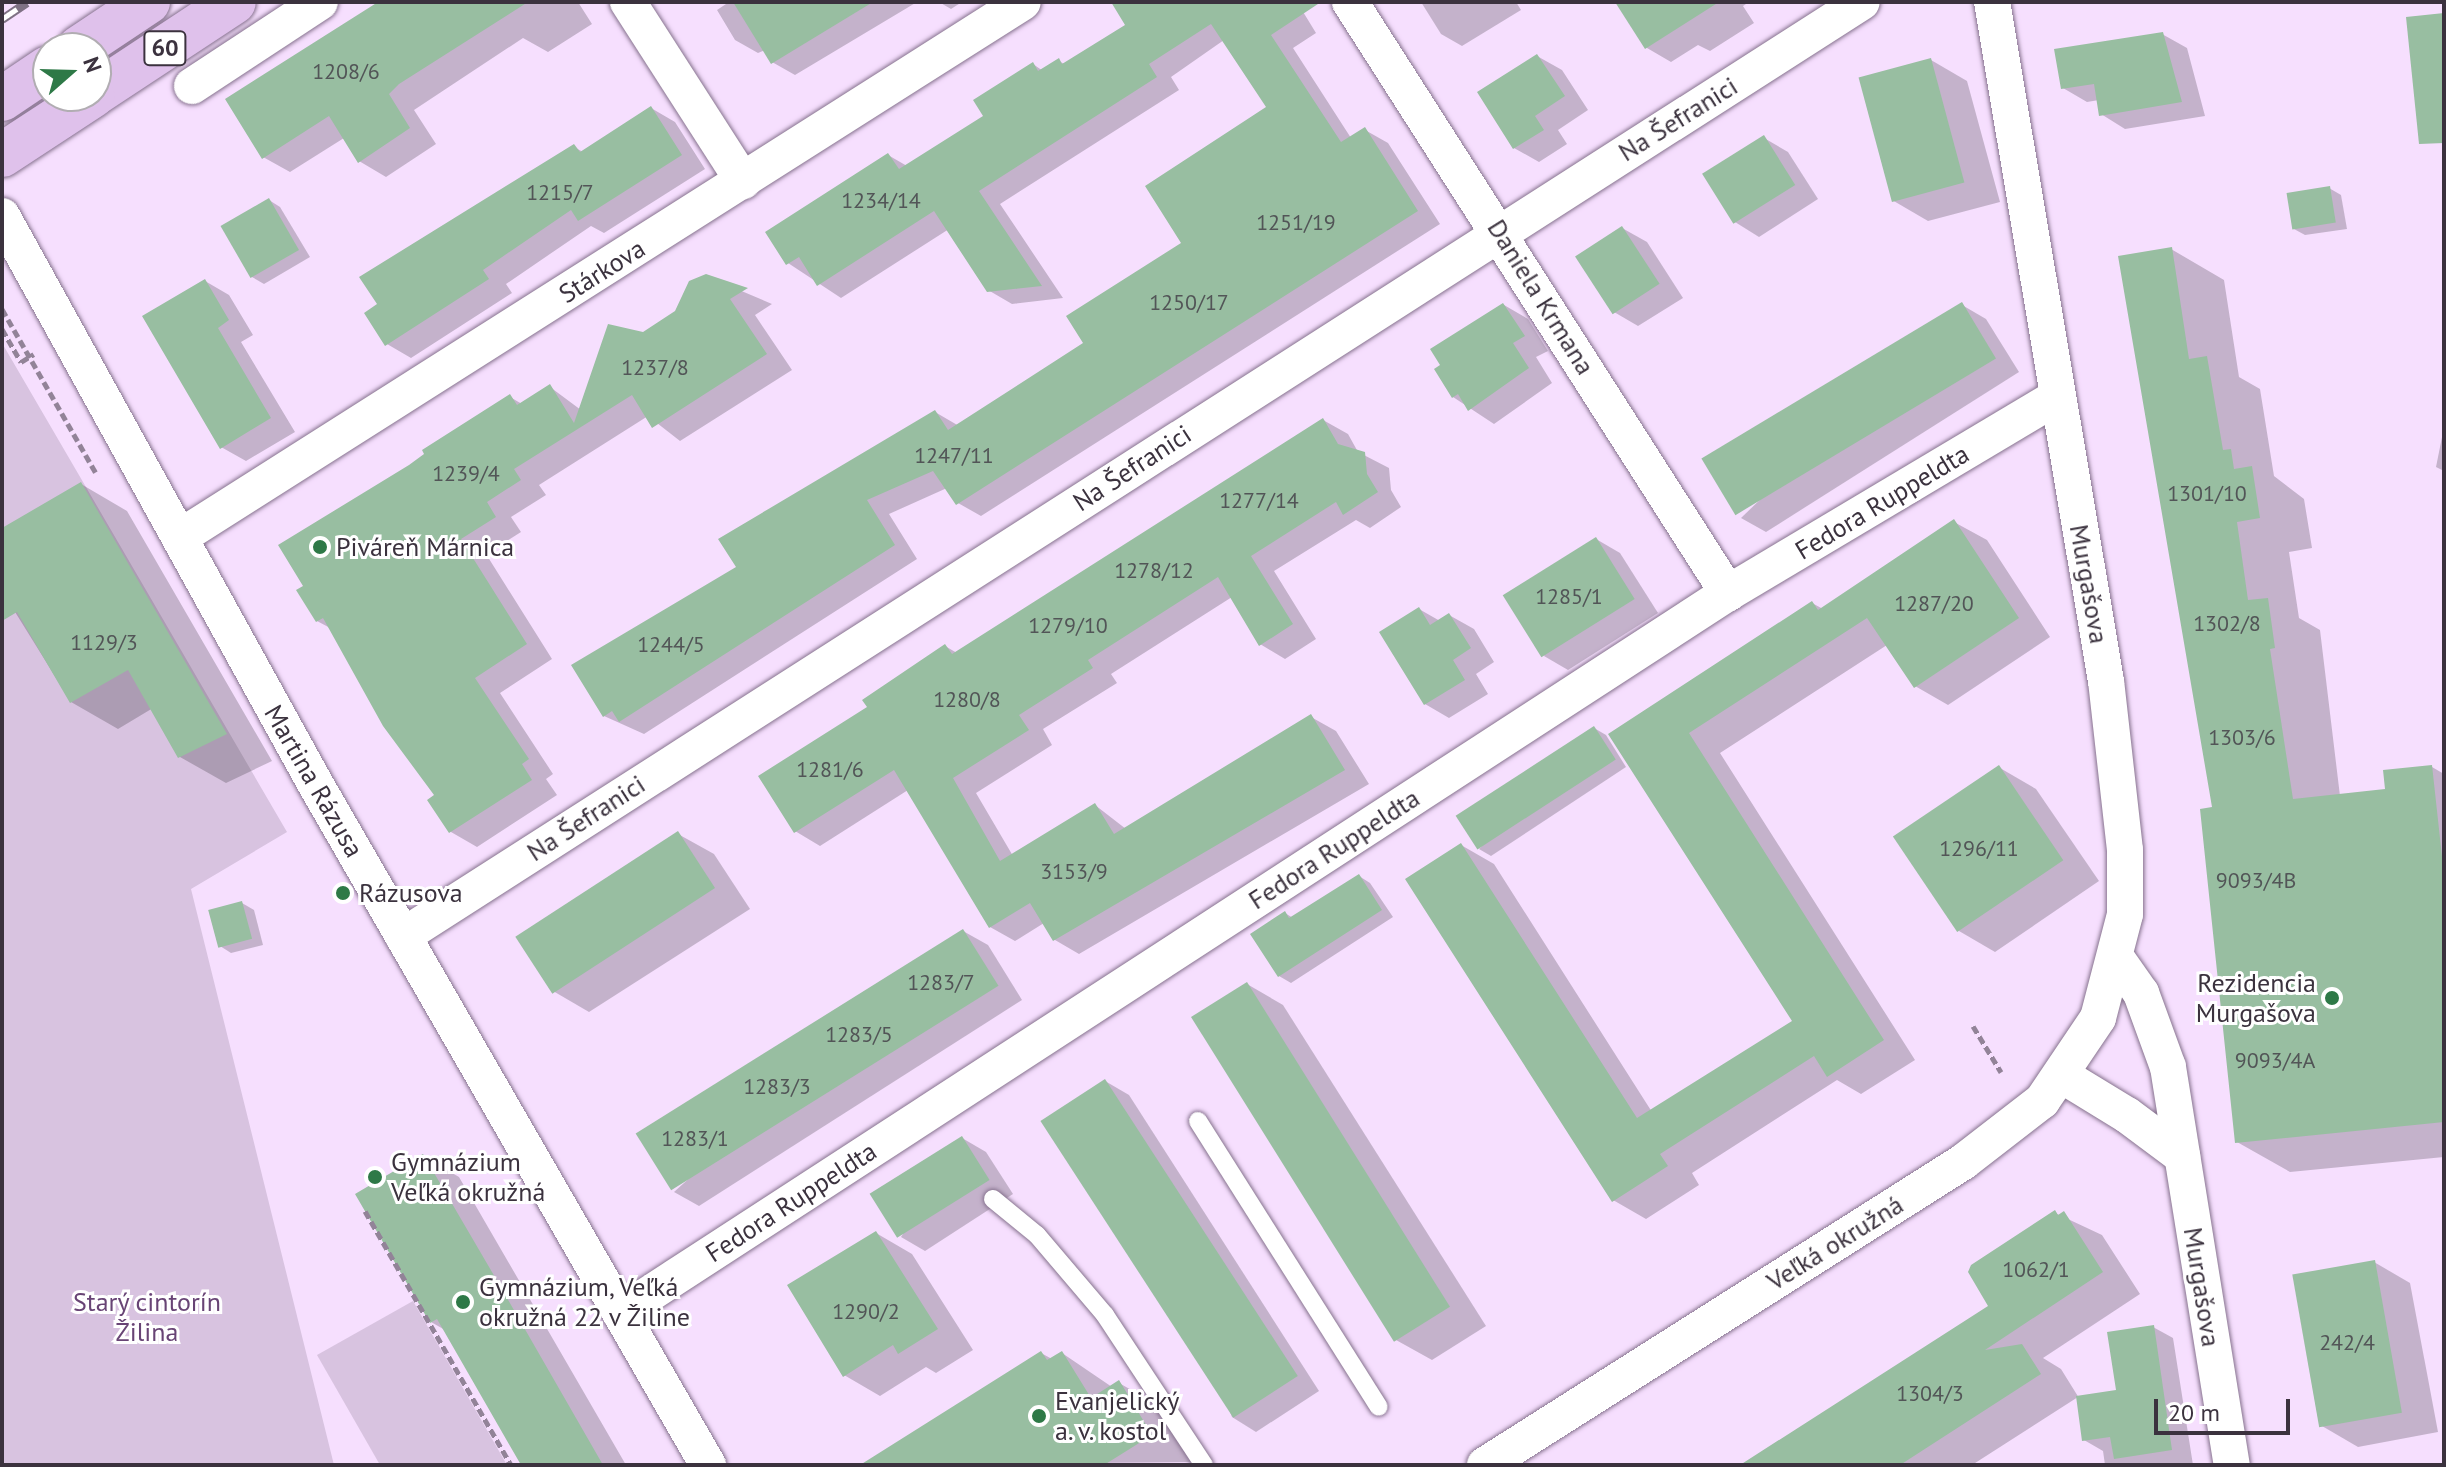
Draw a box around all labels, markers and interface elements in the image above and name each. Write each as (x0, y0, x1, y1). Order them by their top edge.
road number: 60 (143, 28, 187, 68)
north arrow (32, 32, 112, 112)
text: N (77, 53, 108, 76)
house number: 1208/6 (312, 59, 380, 85)
street label: Na Šefranici (1613, 70, 1743, 168)
house number: 1215/7 (526, 180, 594, 206)
house number: 1234/14 (841, 188, 921, 214)
house number: 1251/19 (1256, 210, 1336, 236)
street label: Daniela Krmana (1481, 214, 1601, 380)
street label: Stárkova (553, 232, 651, 310)
house number: 1250/17 (1149, 290, 1229, 316)
house number: 1237/8 (621, 355, 689, 381)
street label: Na Šefranici (1067, 418, 1197, 518)
street label: Fedora Ruppeldta (1789, 438, 1975, 566)
house number: 1247/11 (914, 443, 994, 469)
house number: 1239/4 (432, 461, 500, 487)
house number: 1301/10 (2167, 481, 2247, 507)
house number: 1277/14 (1219, 488, 1299, 514)
street label: Murgašova (2063, 522, 2115, 646)
place label: Piváreň Márnica (336, 531, 514, 563)
marker: Piváreň Márnica (311, 538, 329, 556)
house number: 1278/12 (1114, 558, 1194, 584)
house number: 1285/1 (1535, 584, 1603, 610)
house number: 1287/20 (1894, 591, 1974, 617)
house number: 1302/8 (2193, 611, 2261, 637)
house number: 1279/10 (1028, 613, 1108, 639)
house number: 1129/3 (70, 630, 138, 656)
house number: 1244/5 (637, 632, 705, 658)
house number: 1280/8 (933, 687, 1001, 713)
street label: Martina Rázusa (258, 699, 370, 863)
house number: 1303/6 (2208, 725, 2276, 751)
house number: 1281/6 (796, 757, 864, 783)
street label: Na Šefranici (521, 768, 651, 868)
street label: Fedora Ruppeldta (1243, 782, 1425, 916)
house number: 1296/11 (1939, 836, 2019, 862)
house number: 3153/9 (1040, 859, 1108, 885)
house number: 9093/4B (2216, 868, 2296, 894)
place label: Rázusova (359, 877, 463, 909)
marker: Rázusova (334, 884, 352, 902)
place label: Rezidencia Murgašova (2196, 967, 2316, 1028)
house number: 1283/7 (907, 970, 975, 996)
marker: Rezidencia Murgašova (2323, 989, 2341, 1007)
house number: 1283/5 (825, 1022, 893, 1048)
house number: 9093/4A (2235, 1048, 2315, 1074)
house number: 1283/3 (743, 1074, 811, 1100)
house number: 1283/1 (661, 1126, 729, 1152)
street label: Fedora Ruppeldta (700, 1135, 882, 1269)
place label: Gymnázium Veľká okružná (391, 1146, 545, 1208)
marker: Gymnázium Veľká okružná (366, 1168, 384, 1186)
street label: Veľká okružná (1761, 1189, 1909, 1297)
street label: Murgašova (2177, 1225, 2227, 1349)
house number: 1062/1 (2002, 1257, 2070, 1283)
place label: Gymnázium, Veľká okružná 22 v Žiline (479, 1271, 692, 1332)
park label: Starý cintorín Žilina (73, 1286, 221, 1348)
marker: Gymnázium, Veľká okružná 22 v Žiline (454, 1293, 472, 1311)
house number: 1290/2 (832, 1299, 900, 1325)
house number: 242/4 (2319, 1330, 2375, 1356)
house number: 1304/3 (1896, 1381, 1964, 1407)
scale bar (2158, 1383, 2294, 1433)
place label: Evanjelický a. v. kostol (1055, 1385, 1179, 1446)
text: 20 m (2168, 1397, 2220, 1428)
marker: Evanjelický a. v. kostol (1030, 1407, 1048, 1425)

